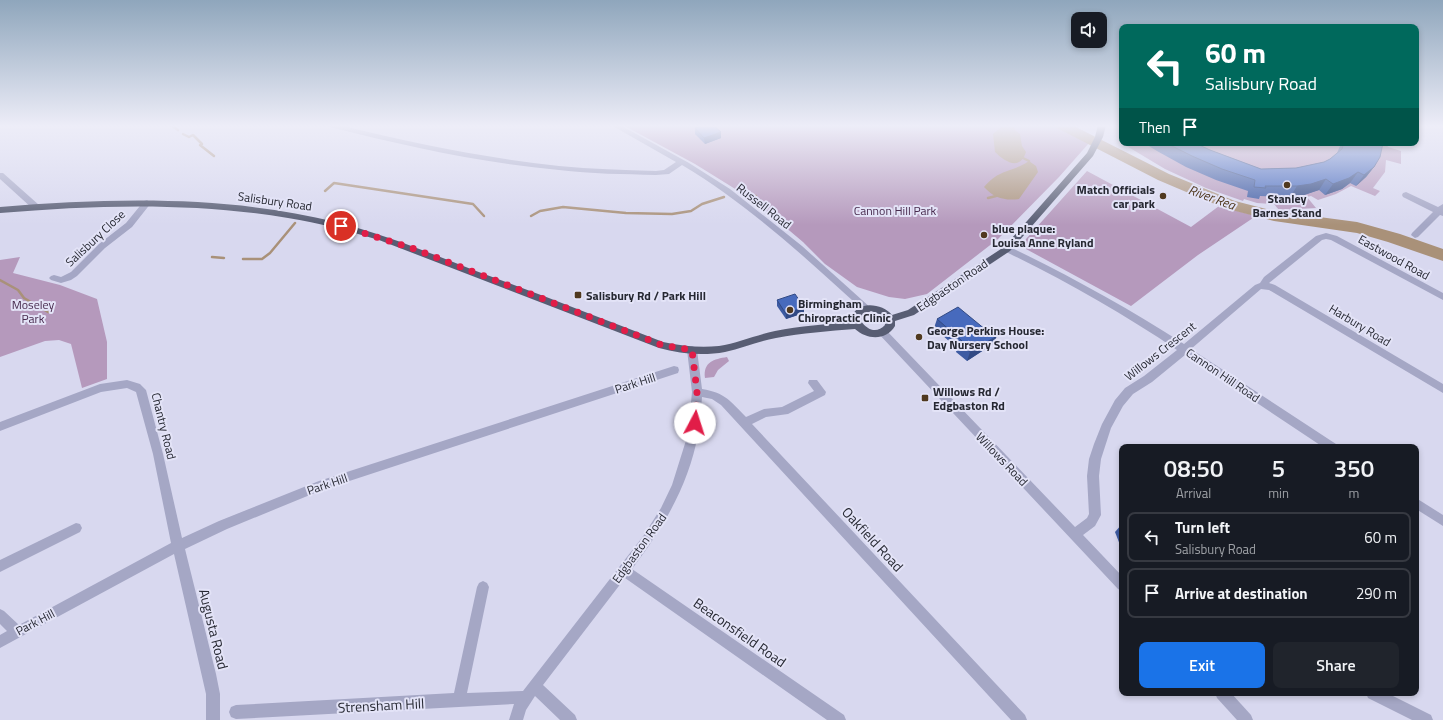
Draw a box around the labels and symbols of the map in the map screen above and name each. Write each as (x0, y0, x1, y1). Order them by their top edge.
street label: Russell Road (732, 178, 796, 234)
water label: River Rea (1186, 179, 1240, 215)
place label: Match Officials car park (1077, 180, 1156, 213)
marker: Stanley Barnes Stand (1282, 180, 1292, 190)
street label: Salisbury Road (237, 186, 313, 216)
place label: Stanley Barnes Stand (1252, 189, 1322, 222)
marker: Match Officials car park (1158, 191, 1168, 201)
park label: Cannon Hill Park (854, 201, 937, 220)
street label: Salisbury Close (61, 205, 129, 271)
pin (324, 209, 358, 243)
place label: blue plaque: Louisa Anne Ryland (992, 219, 1094, 252)
street label: Eastwood Road (1355, 229, 1433, 285)
marker: blue plaque: Louisa Anne Ryland (979, 230, 989, 240)
street label: Edgbaston Road (912, 254, 992, 316)
place label: Salisbury Rd / Park Hill (586, 286, 706, 305)
marker: Salisbury Rd / Park Hill (573, 290, 583, 300)
place label: Birmingham Chiropractic Clinic (798, 294, 891, 327)
park label: Moseley Park (12, 295, 54, 328)
street label: Harbury Road (1325, 299, 1395, 351)
marker: Birmingham Chiropractic Clinic (785, 305, 795, 315)
street label: Willows Crescent (1120, 316, 1201, 385)
place label: George Perkins House: Day Nursery School (927, 321, 1044, 354)
marker: George Perkins House: Day Nursery School (914, 332, 924, 342)
street label: Cannon Hill Road (1182, 343, 1264, 407)
street label: Park Hill (612, 367, 658, 399)
place label: Willows Rd / Edgbaston Rd (933, 382, 1005, 415)
street label: Chantry Road (147, 391, 181, 461)
marker: Willows Rd / Edgbaston Rd (920, 393, 930, 403)
position arrow (674, 402, 716, 444)
street label: Willows Road (971, 428, 1033, 490)
street label: Park Hill (304, 468, 350, 500)
street label: Oakfield Road (837, 502, 909, 576)
street label: Edgbaston Road (607, 509, 671, 587)
street label: Augusta Road (194, 587, 234, 671)
street label: Beaconsfield Road (689, 592, 791, 672)
street label: Park Hill (12, 604, 58, 640)
street label: Strensham Hill (337, 692, 425, 718)

